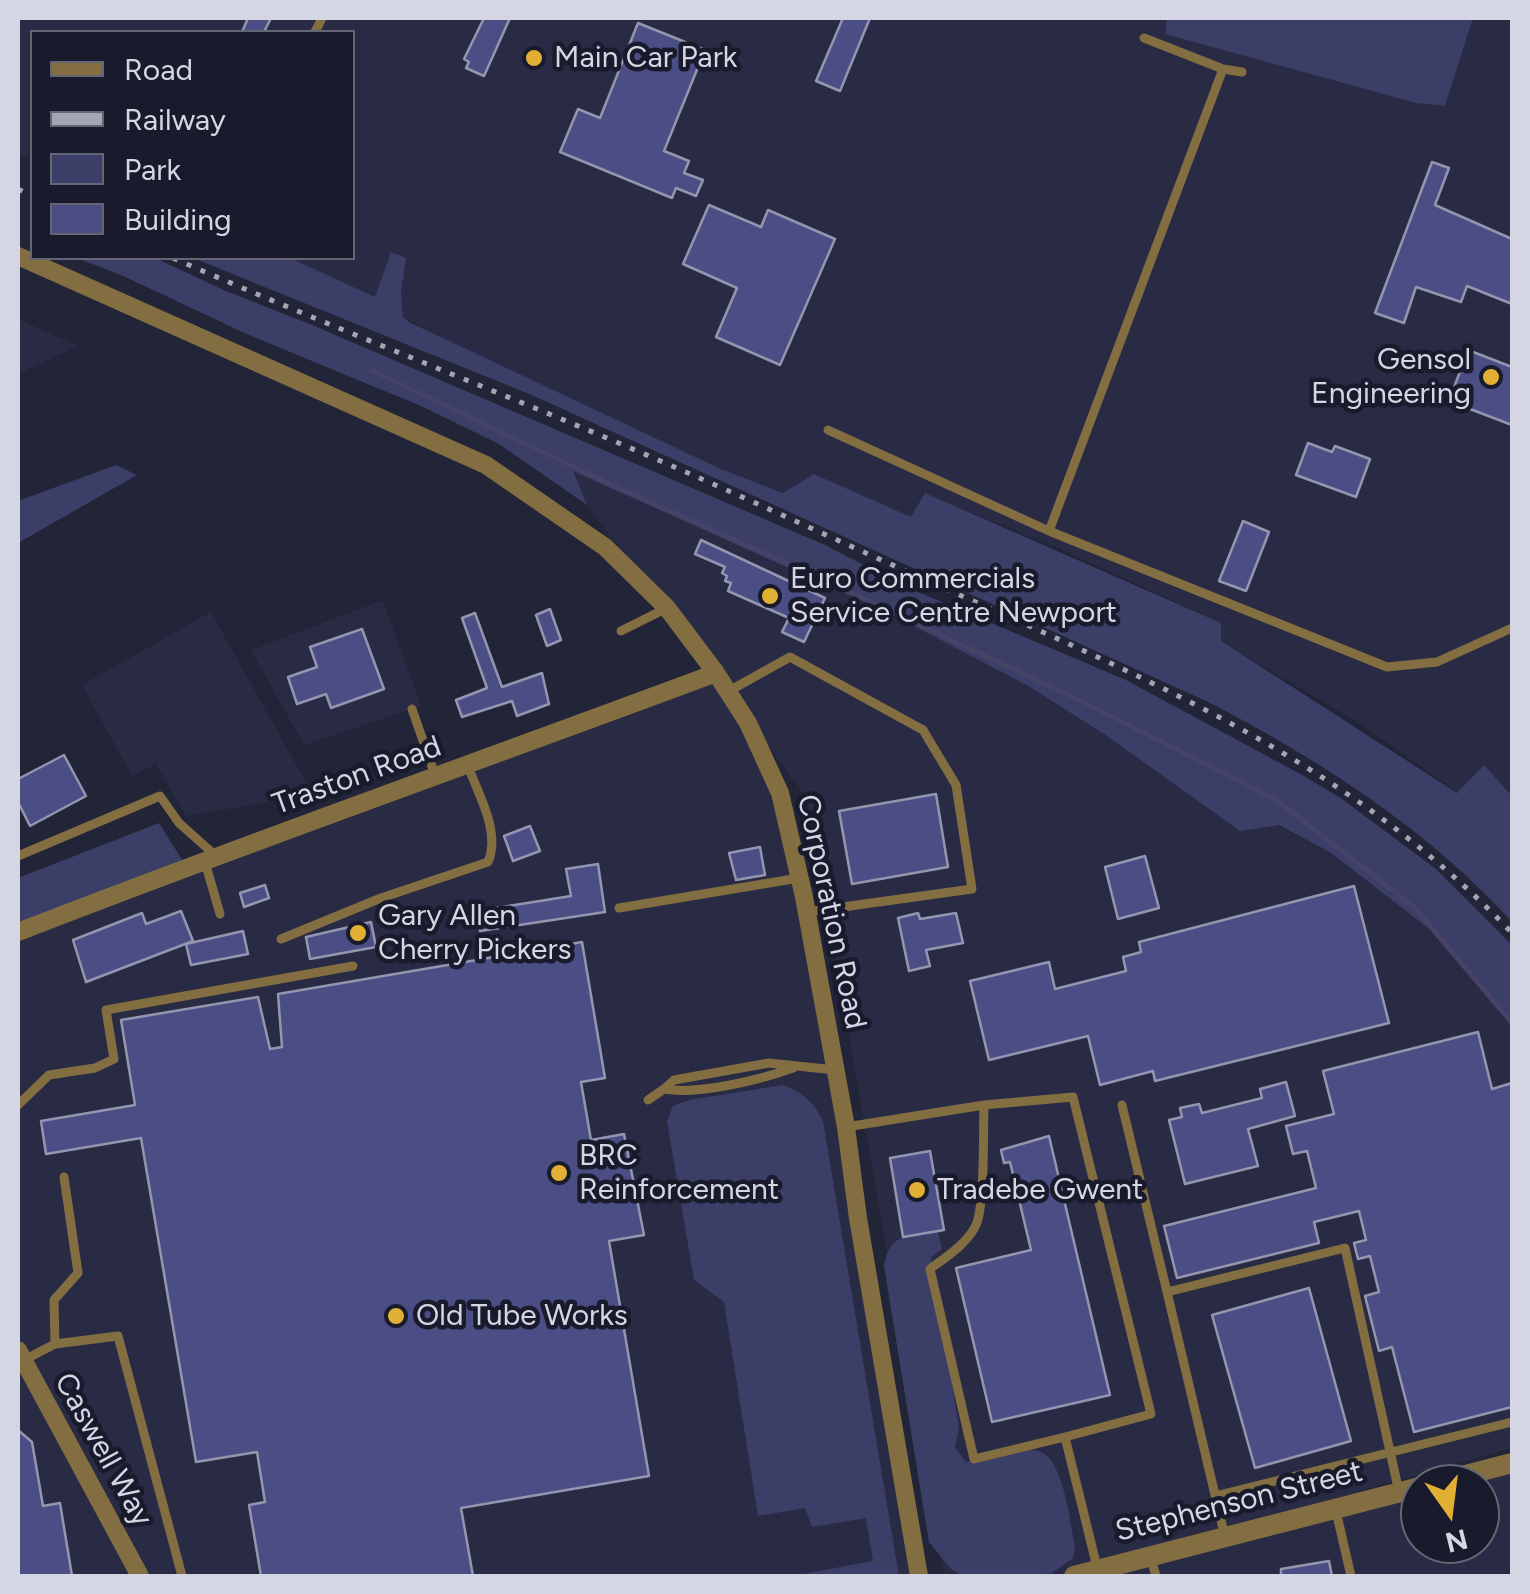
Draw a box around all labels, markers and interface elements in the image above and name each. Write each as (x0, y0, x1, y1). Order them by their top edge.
legend (30, 30, 355, 260)
place label: Main Car Park (554, 40, 737, 76)
marker: Main Car Park (523, 47, 545, 69)
text: Road (124, 51, 193, 88)
text: Railway (124, 101, 226, 138)
text: Park (124, 151, 181, 188)
text: Building (124, 201, 232, 238)
place label: Gensol Engineering (1311, 342, 1471, 412)
marker: Gensol Engineering (1480, 366, 1502, 388)
place label: Euro Commercials Service Centre Newport (790, 561, 1117, 632)
marker: Euro Commercials Service Centre Newport (759, 585, 781, 607)
street label: Traston Road (268, 729, 446, 823)
street label: Corporation Road (789, 792, 873, 1032)
place label: Gary Allen Cherry Pickers (378, 898, 572, 968)
marker: Gary Allen Cherry Pickers (347, 922, 369, 944)
place label: BRC Reinforcement (579, 1138, 779, 1208)
marker: BRC Reinforcement (548, 1162, 570, 1184)
place label: Tradebe Gwent (937, 1172, 1143, 1208)
marker: Tradebe Gwent (906, 1179, 928, 1201)
place label: Old Tube Works (416, 1298, 628, 1334)
marker: Old Tube Works (385, 1305, 407, 1327)
street label: Caswell Way (46, 1367, 160, 1533)
street label: Stephenson Street (1112, 1454, 1366, 1550)
north arrow (1400, 1464, 1500, 1564)
text: N (1442, 1522, 1471, 1560)

